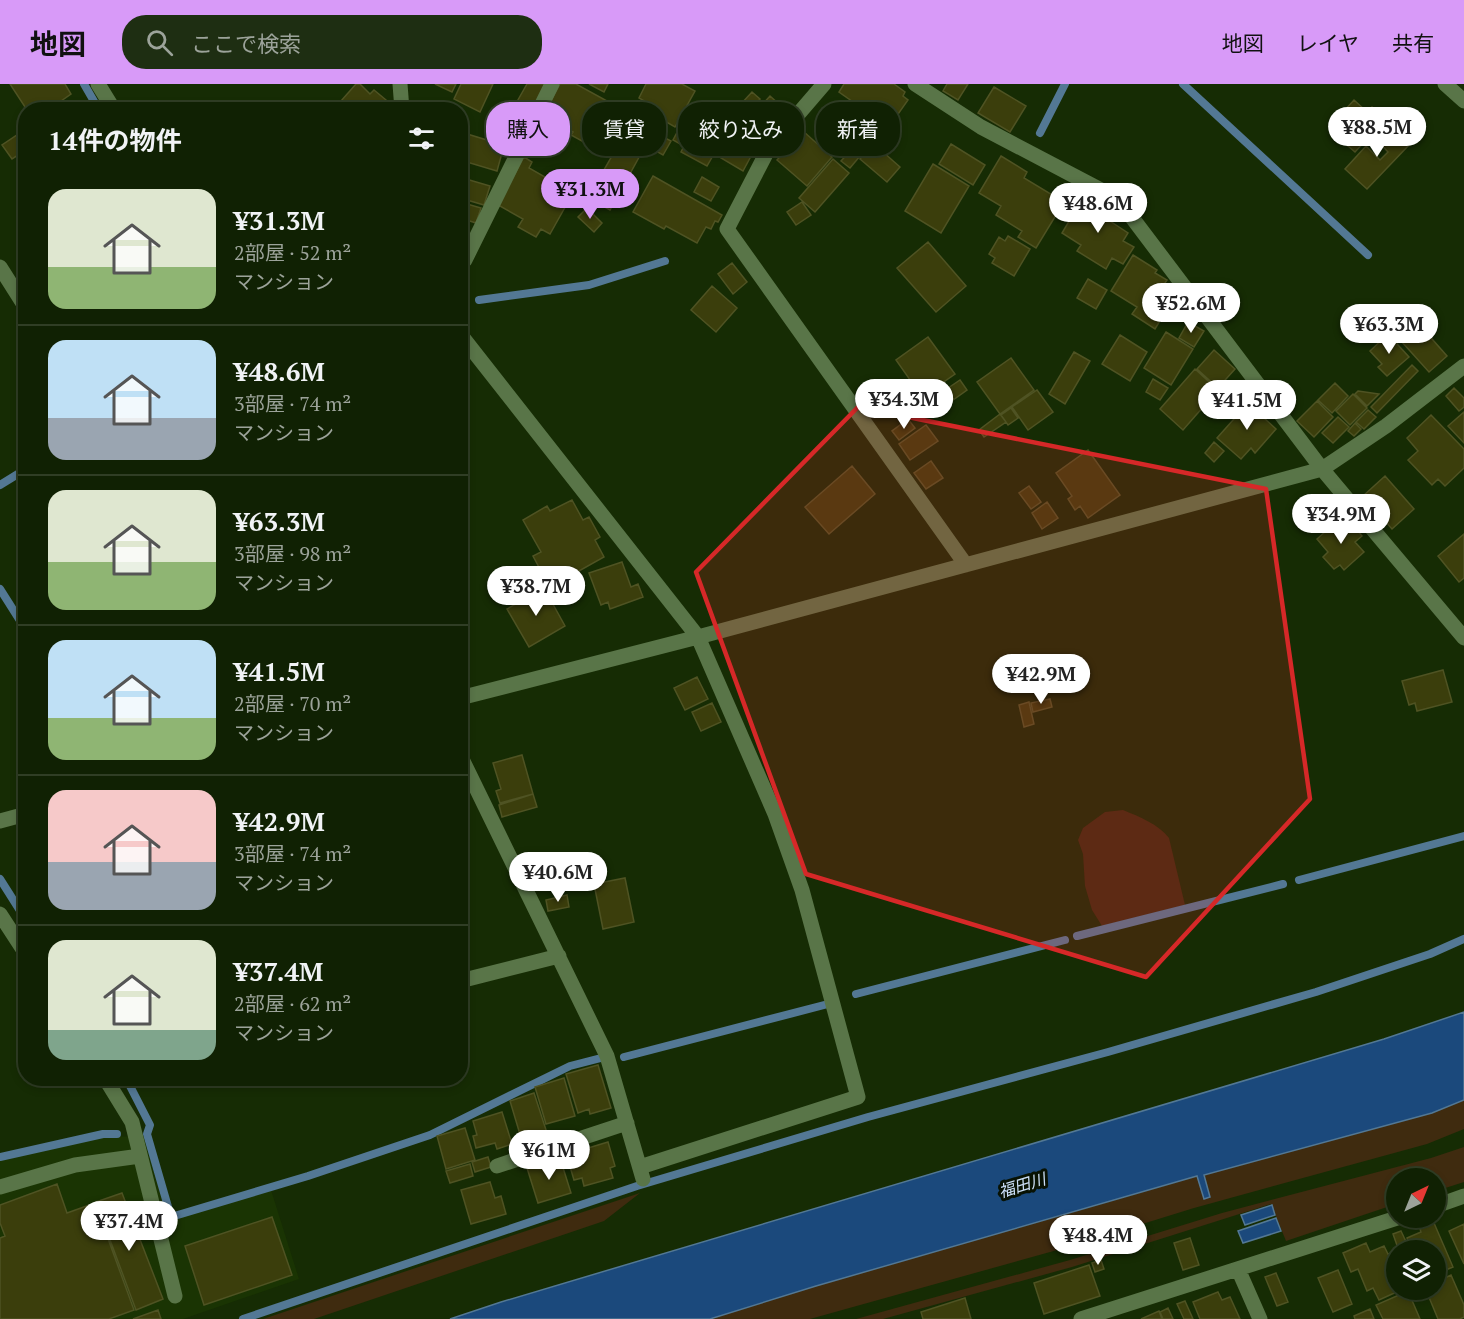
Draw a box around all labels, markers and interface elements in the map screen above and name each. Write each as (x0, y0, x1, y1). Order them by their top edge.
search box (122, 15, 542, 69)
text: 地図 (30, 25, 86, 62)
icon: search (143, 26, 176, 59)
text: ここで検索 (191, 29, 301, 58)
text: 地図 (1222, 29, 1264, 57)
text: レイヤ (1297, 29, 1359, 57)
text: 共有 (1392, 29, 1434, 57)
chip: 購入 (486, 102, 570, 156)
chip: 賃貸 (582, 102, 666, 156)
chip: 絞り込み (678, 102, 804, 156)
chip: 新着 (816, 102, 900, 156)
pin: ¥88.5M (1328, 107, 1426, 158)
text: ¥88.5M (1342, 113, 1412, 140)
icon: filters (405, 122, 438, 155)
text: 14件の物件 (48, 123, 181, 157)
pin: ¥31.3M (541, 169, 639, 220)
text: ¥31.3M (555, 175, 625, 202)
pin: ¥48.6M (1049, 183, 1147, 234)
text: ¥48.6M (1063, 189, 1133, 216)
text: ¥31.3M (234, 203, 325, 237)
icon: home (96, 213, 168, 285)
text: 2部屋 · 52 m² (234, 239, 351, 266)
text: マンション (234, 268, 334, 295)
pin: ¥52.6M (1142, 283, 1240, 334)
text: ¥52.6M (1156, 289, 1226, 316)
pin: ¥63.3M (1340, 304, 1438, 355)
text: ¥63.3M (1354, 310, 1424, 337)
text: ¥48.6M (234, 354, 325, 388)
icon: home (96, 364, 168, 436)
pin: ¥34.3M (855, 379, 953, 430)
pin: ¥41.5M (1198, 380, 1296, 431)
text: ¥34.3M (869, 385, 939, 412)
text: ¥41.5M (1212, 386, 1282, 413)
text: 3部屋 · 74 m² (234, 390, 351, 417)
text: マンション (234, 419, 334, 446)
pin: ¥34.9M (1292, 494, 1390, 545)
text: ¥34.9M (1306, 500, 1376, 527)
text: ¥63.3M (234, 504, 325, 538)
icon: home (96, 514, 168, 586)
text: 3部屋 · 98 m² (234, 540, 351, 567)
pin: ¥38.7M (487, 566, 585, 617)
text: マンション (234, 569, 334, 596)
text: ¥38.7M (501, 572, 571, 599)
text: ¥41.5M (234, 654, 325, 688)
pin: ¥42.9M (992, 654, 1090, 705)
text: ¥42.9M (1006, 660, 1076, 687)
icon: home (96, 664, 168, 736)
text: 2部屋 · 70 m² (234, 690, 351, 717)
text: マンション (234, 719, 334, 746)
text: ¥42.9M (234, 804, 325, 838)
icon: home (96, 814, 168, 886)
text: 3部屋 · 74 m² (234, 840, 351, 867)
pin: ¥40.6M (509, 852, 607, 903)
text: ¥40.6M (523, 858, 593, 885)
text: マンション (234, 869, 334, 896)
text: ¥37.4M (234, 954, 323, 988)
icon: home (96, 964, 168, 1036)
text: 2部屋 · 62 m² (234, 990, 351, 1017)
text: マンション (234, 1019, 334, 1046)
pin: ¥61M (513, 1130, 585, 1181)
text: ¥61M (523, 1136, 575, 1163)
water label: 福田川 (996, 1167, 1050, 1203)
north arrow (1386, 1168, 1446, 1228)
map controls (1386, 1168, 1446, 1300)
pin: ¥37.4M (80, 1201, 178, 1252)
text: ¥37.4M (95, 1207, 163, 1234)
pin: ¥48.4M (1049, 1215, 1147, 1266)
text: ¥48.4M (1063, 1221, 1133, 1248)
button: layers (1386, 1240, 1446, 1300)

